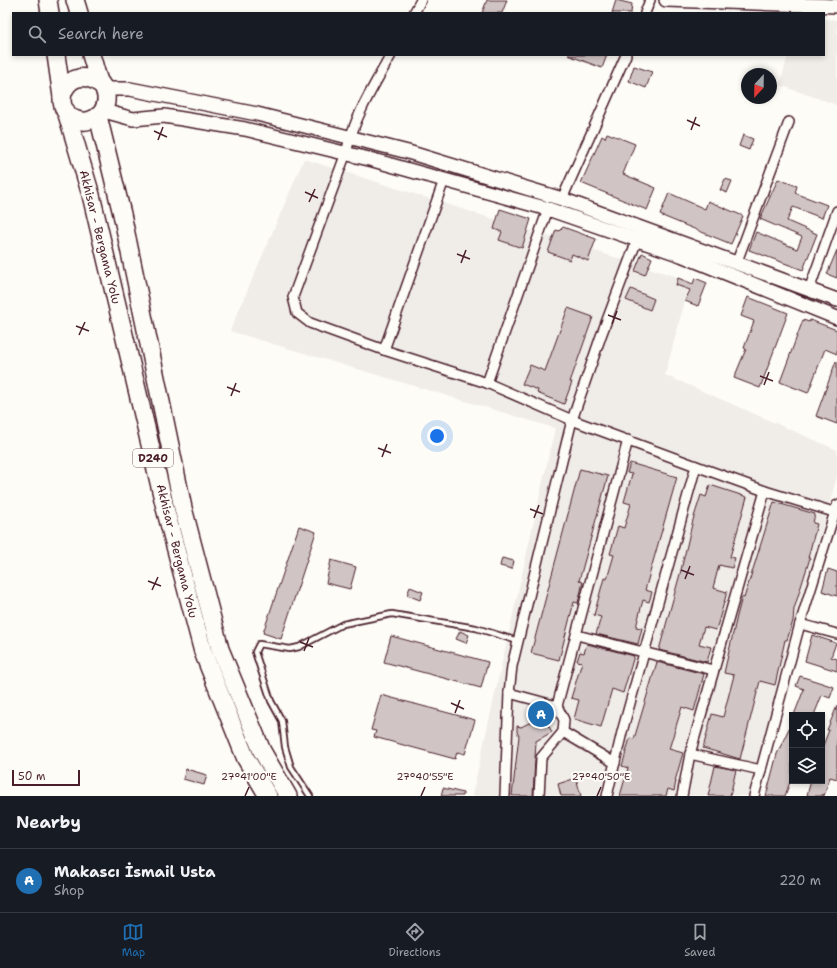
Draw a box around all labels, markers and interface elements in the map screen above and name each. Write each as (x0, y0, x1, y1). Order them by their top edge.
search box (12, 12, 825, 56)
icon: search (26, 23, 48, 45)
text: Search here (58, 24, 144, 44)
north arrow (741, 68, 777, 104)
street label: Akhisar - Bergama Yolu (76, 168, 124, 306)
your location (427, 426, 447, 446)
road number: D240 (133, 449, 173, 467)
street label: Akhisar - Bergama Yolu (153, 482, 201, 620)
pin: A (528, 699, 554, 729)
map controls (789, 712, 825, 784)
button: locate (789, 712, 825, 748)
button: layers (789, 748, 825, 784)
scale bar (12, 768, 80, 787)
text: 50 m (18, 769, 46, 784)
text: 27°41'00"E (221, 770, 277, 783)
text: 27°40'55"E (396, 770, 454, 783)
text: 27°40'50"E (572, 770, 630, 783)
text: Nearby (16, 811, 81, 833)
text: Makascı İsmail Usta (54, 862, 215, 882)
text: A (24, 872, 34, 889)
text: 220 m (779, 872, 821, 889)
text: Shop (54, 882, 84, 899)
tab: Map (122, 921, 145, 960)
tab: Directions (388, 921, 441, 960)
tab: Saved (684, 921, 715, 960)

